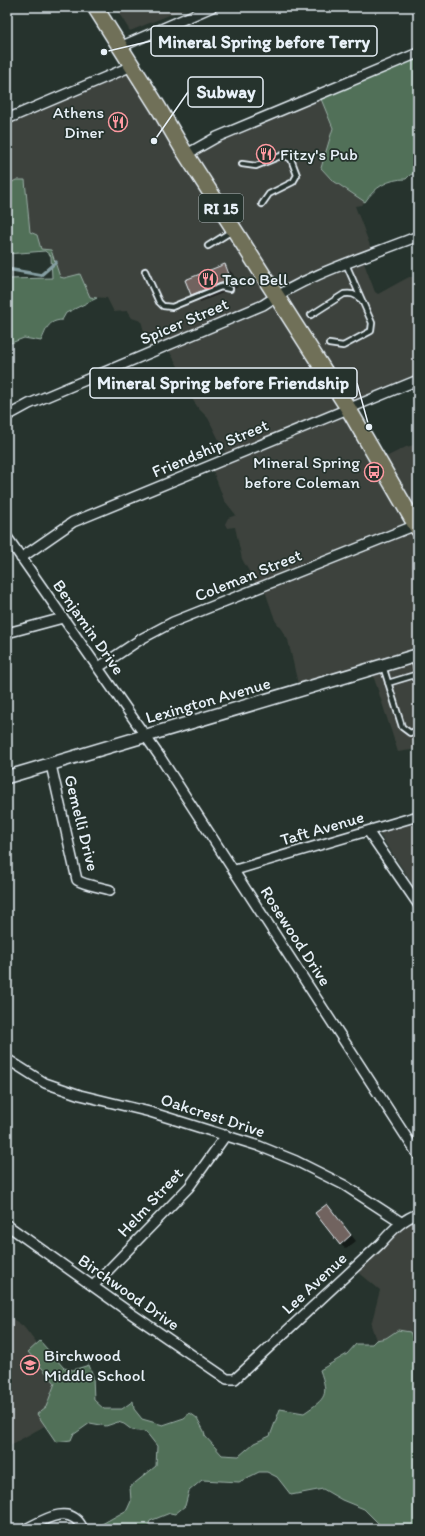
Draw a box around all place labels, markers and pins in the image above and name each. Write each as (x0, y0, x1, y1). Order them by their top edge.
callout: Mineral Spring before Terry (151, 26, 377, 56)
callout: Subway (188, 77, 263, 107)
place label: Athens Diner (53, 102, 105, 142)
restaurant icon: Athens Diner (107, 111, 129, 133)
restaurant icon: Fitzy's Pub (255, 143, 277, 165)
place label: Fitzy's Pub (280, 144, 358, 164)
restaurant icon: Taco Bell (197, 268, 219, 290)
place label: Taco Bell (222, 269, 288, 289)
callout: Mineral Spring before Friendship (90, 368, 357, 398)
place label: Mineral Spring before Coleman (245, 452, 360, 492)
bus stop icon: Mineral Spring before Coleman (363, 461, 385, 483)
place label: Birchwood Middle School (44, 1345, 145, 1385)
school or university icon: Birchwood Middle School (19, 1354, 41, 1376)

